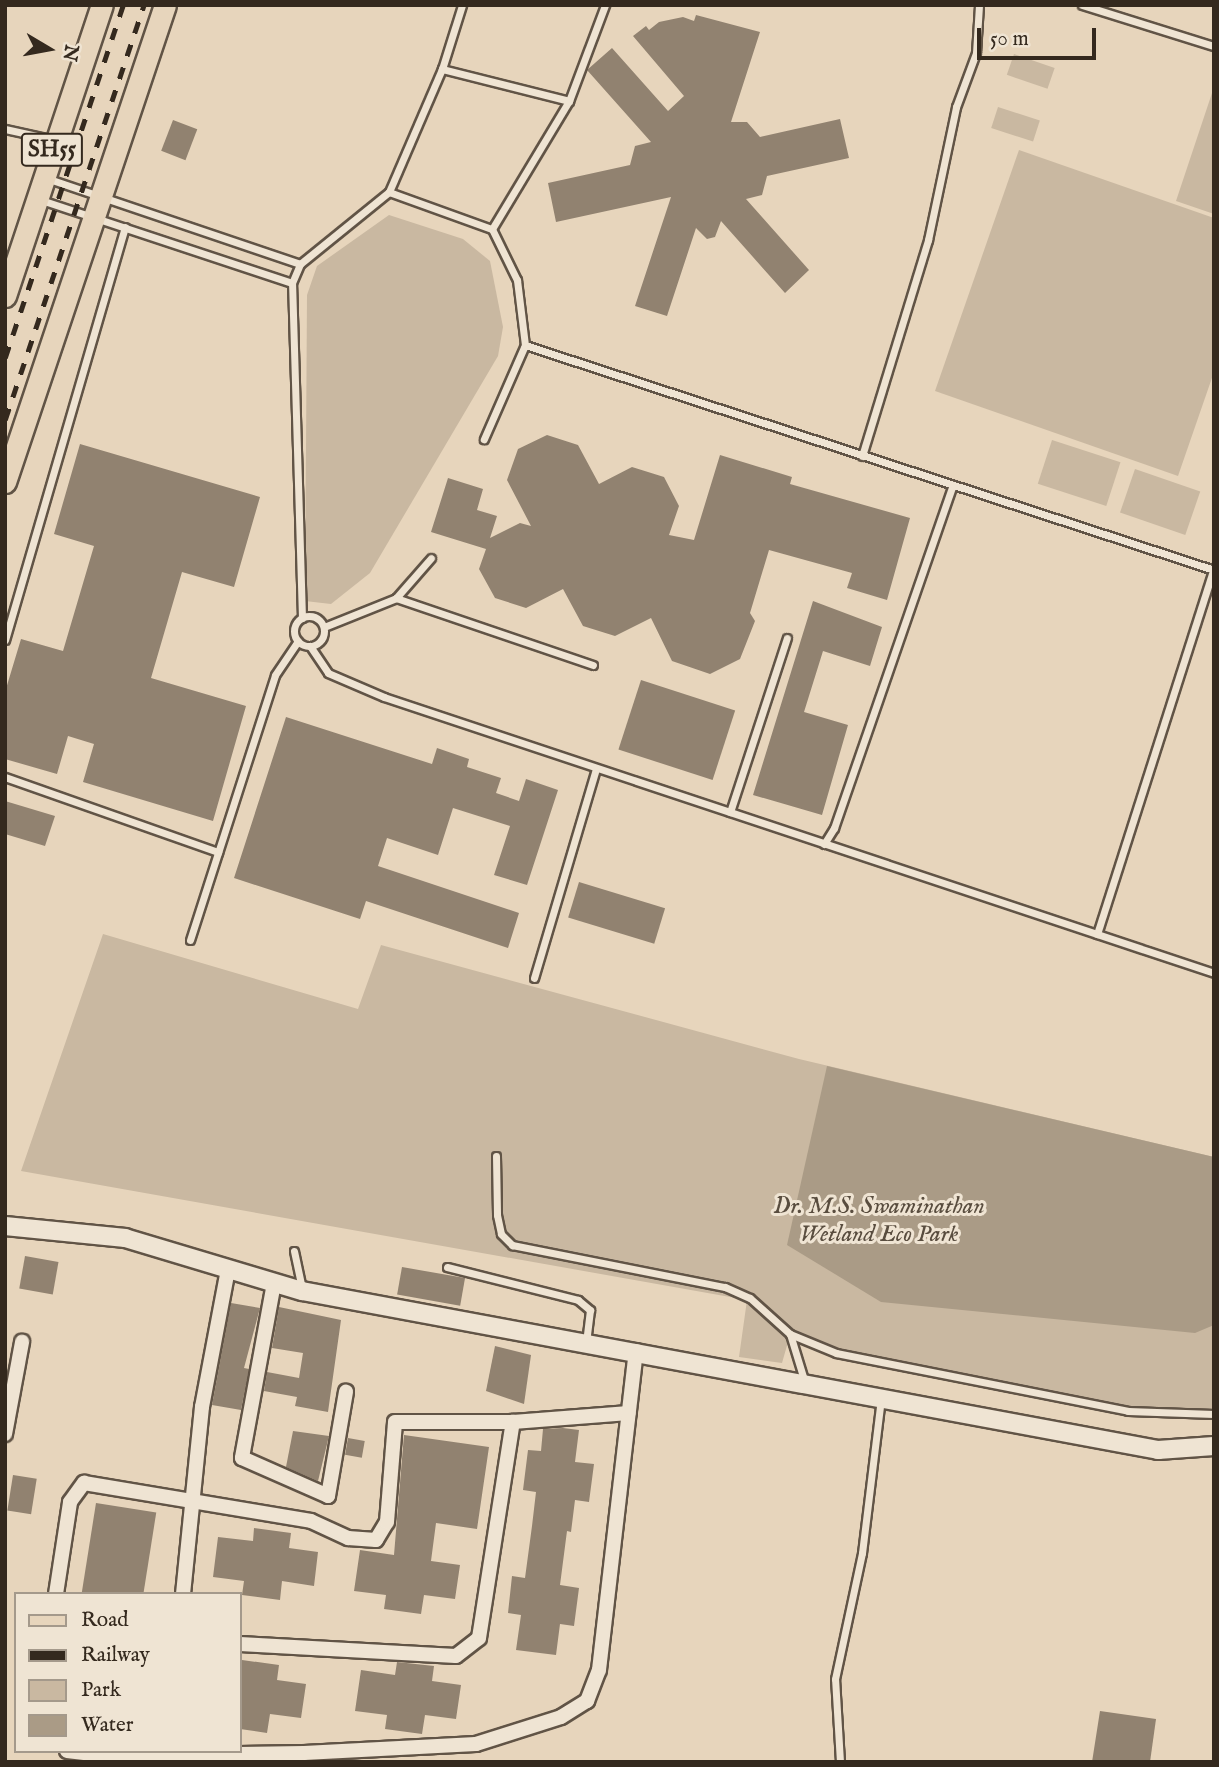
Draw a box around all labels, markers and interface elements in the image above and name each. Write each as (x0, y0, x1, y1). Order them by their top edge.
north arrow (14, 14, 84, 84)
scale bar (981, 14, 1100, 58)
text: 50 m (990, 26, 1029, 53)
text: N (56, 42, 83, 63)
road number: SH55 (20, 130, 84, 169)
park label: Dr. M.S. Swaminathan Wetland Eco Park (773, 1193, 985, 1249)
legend (14, 1592, 242, 1753)
text: Road (81, 1607, 128, 1634)
text: Railway (81, 1642, 150, 1669)
text: Park (81, 1677, 121, 1704)
text: Water (81, 1712, 133, 1739)

